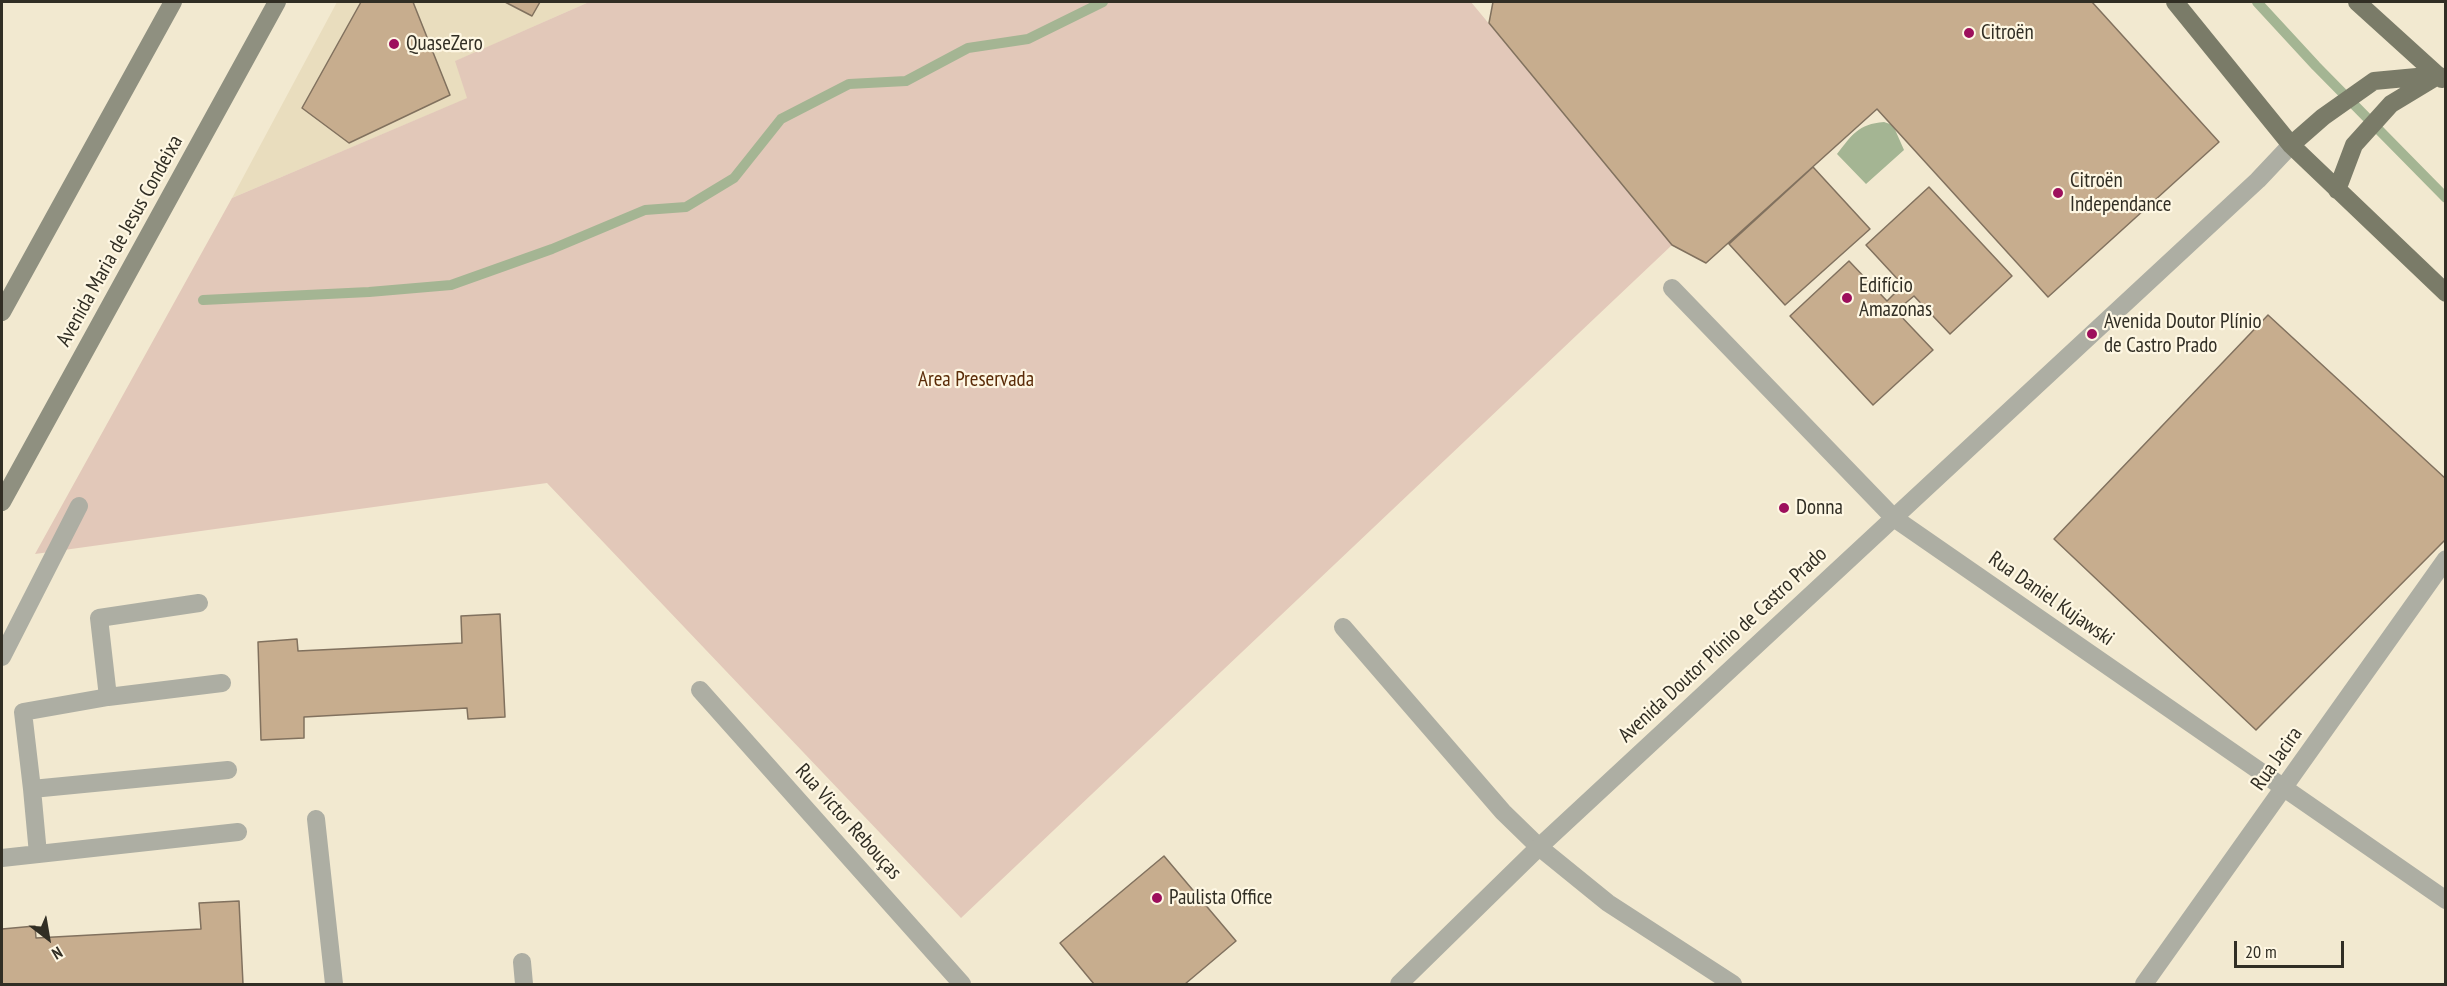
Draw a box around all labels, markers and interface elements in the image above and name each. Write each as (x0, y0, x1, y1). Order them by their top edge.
place label: Citroën (1981, 20, 2034, 46)
marker: Citroën (1962, 26, 1976, 40)
place label: QuaseZero (406, 31, 483, 57)
marker: QuaseZero (387, 37, 401, 51)
street label: Avenida Maria de Jesus Condeixa (51, 131, 189, 351)
place label: Citroën Independance (2070, 168, 2171, 218)
marker: Citroën Independance (2051, 186, 2065, 200)
place label: Edifício Amazonas (1859, 273, 1932, 323)
marker: Edifício Amazonas (1840, 291, 1854, 305)
place label: Avenida Doutor Plínio de Castro Prado (2104, 309, 2262, 359)
marker: Avenida Doutor Plínio de Castro Prado (2085, 327, 2099, 341)
park label: Area Preservada (918, 367, 1034, 393)
place label: Donna (1796, 495, 1843, 521)
marker: Donna (1777, 501, 1791, 515)
street label: Avenida Doutor Plínio de Castro Prado (1614, 542, 1832, 748)
street label: Rua Daniel Kujawski (1983, 546, 2119, 652)
street label: Rua Jacira (2246, 722, 2308, 796)
street label: Rua Victor Rebouças (789, 759, 907, 885)
place label: Paulista Office (1169, 885, 1272, 911)
marker: Paulista Office (1150, 891, 1164, 905)
north arrow (18, 908, 78, 968)
scale bar (2237, 929, 2346, 967)
text: 20 m (2245, 940, 2277, 963)
text: N (48, 943, 66, 964)

